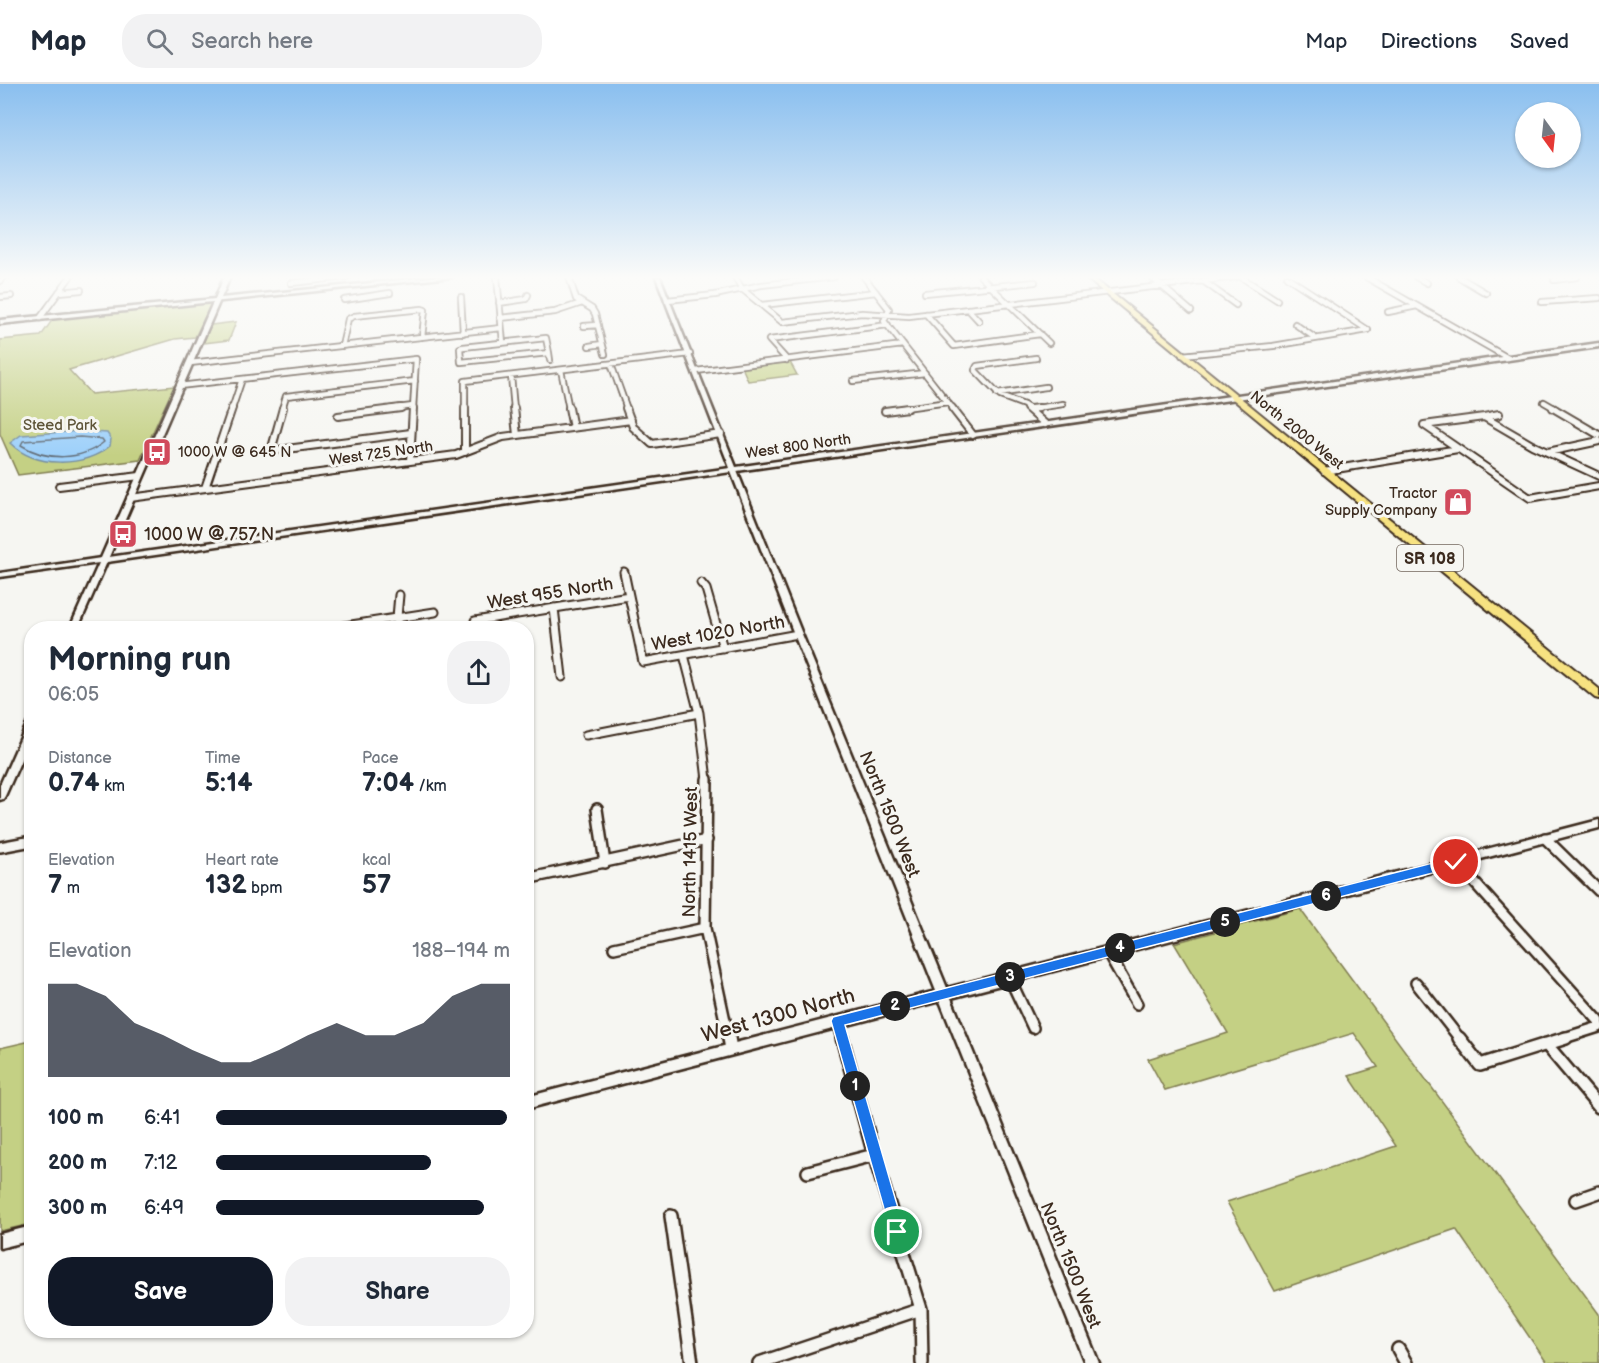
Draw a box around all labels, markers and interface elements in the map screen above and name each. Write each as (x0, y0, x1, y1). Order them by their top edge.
search box (122, 14, 542, 68)
text: Map (30, 25, 86, 58)
icon: search (143, 25, 176, 58)
text: Search here (191, 28, 313, 55)
text: Map (1305, 29, 1348, 54)
text: Directions (1381, 29, 1477, 54)
text: Saved (1510, 29, 1569, 54)
north arrow (1515, 102, 1581, 168)
map controls (1515, 102, 1581, 168)
street label: North 2000 West (1246, 387, 1348, 474)
park label: Steed Park (23, 416, 98, 435)
street label: West 800 North (744, 430, 852, 463)
bus stop icon: 1000 W @ 645 N (141, 436, 173, 468)
street label: West 725 North (328, 437, 434, 470)
place label: 1000 W @ 645 N (178, 443, 292, 462)
place label: Tractor Supply Company (1325, 484, 1438, 520)
shop icon: Tractor Supply Company (1442, 486, 1474, 518)
bus stop icon: 1000 W @ 757 N (107, 518, 139, 550)
place label: 1000 W @ 757 N (144, 524, 274, 545)
road number: SR 108 (1397, 545, 1463, 571)
street label: West 955 North (486, 573, 615, 614)
street label: West 1020 North (650, 611, 786, 656)
text: Morning run (48, 640, 231, 680)
button: share (447, 641, 510, 704)
text: 06:05 (48, 683, 99, 707)
street label: North 1500 West (855, 748, 925, 881)
text: Distance (48, 749, 112, 768)
text: Time (205, 749, 240, 768)
text: Pace (362, 749, 398, 768)
text: 0.74 (48, 768, 100, 799)
text: 5:14 (205, 768, 253, 799)
text: 7:04 (362, 768, 414, 799)
text: km (100, 777, 125, 796)
text: /km (414, 777, 447, 796)
street label: North 1415 West (679, 786, 702, 918)
pin (1430, 836, 1481, 887)
icon: check (1439, 845, 1472, 878)
text: Elevation (48, 851, 115, 870)
text: Heart rate (205, 851, 279, 870)
text: kcal (362, 851, 391, 870)
text: 7 (48, 870, 62, 901)
text: 132 (205, 870, 247, 901)
text: 57 (362, 870, 391, 901)
text: m (62, 879, 80, 898)
text: bpm (247, 879, 283, 898)
pin: 6 (1311, 881, 1341, 911)
text: 6 (1321, 886, 1331, 905)
pin: 5 (1210, 907, 1240, 937)
text: 5 (1220, 912, 1230, 931)
pin: 4 (1105, 933, 1135, 963)
text: 4 (1115, 938, 1125, 957)
text: Elevation (48, 939, 131, 963)
text: 188–194 m (412, 939, 510, 963)
pin: 3 (995, 962, 1025, 992)
text: 3 (1005, 967, 1015, 986)
street label: West 1300 North (699, 983, 858, 1048)
pin: 2 (880, 991, 910, 1021)
text: 2 (890, 996, 900, 1015)
pin: 1 (840, 1071, 870, 1101)
text: 1 (852, 1076, 858, 1095)
text: 100 m (48, 1106, 104, 1130)
text: 6:41 (144, 1106, 180, 1130)
text: 200 m (48, 1151, 107, 1175)
text: 7:12 (144, 1151, 177, 1175)
text: 300 m (48, 1196, 107, 1220)
text: 6:49 (144, 1196, 184, 1220)
street label: North 1500 West (1036, 1199, 1106, 1332)
pin (871, 1206, 922, 1257)
icon: arrive (880, 1215, 913, 1248)
button: Save (48, 1257, 273, 1326)
button: Share (285, 1257, 510, 1326)

